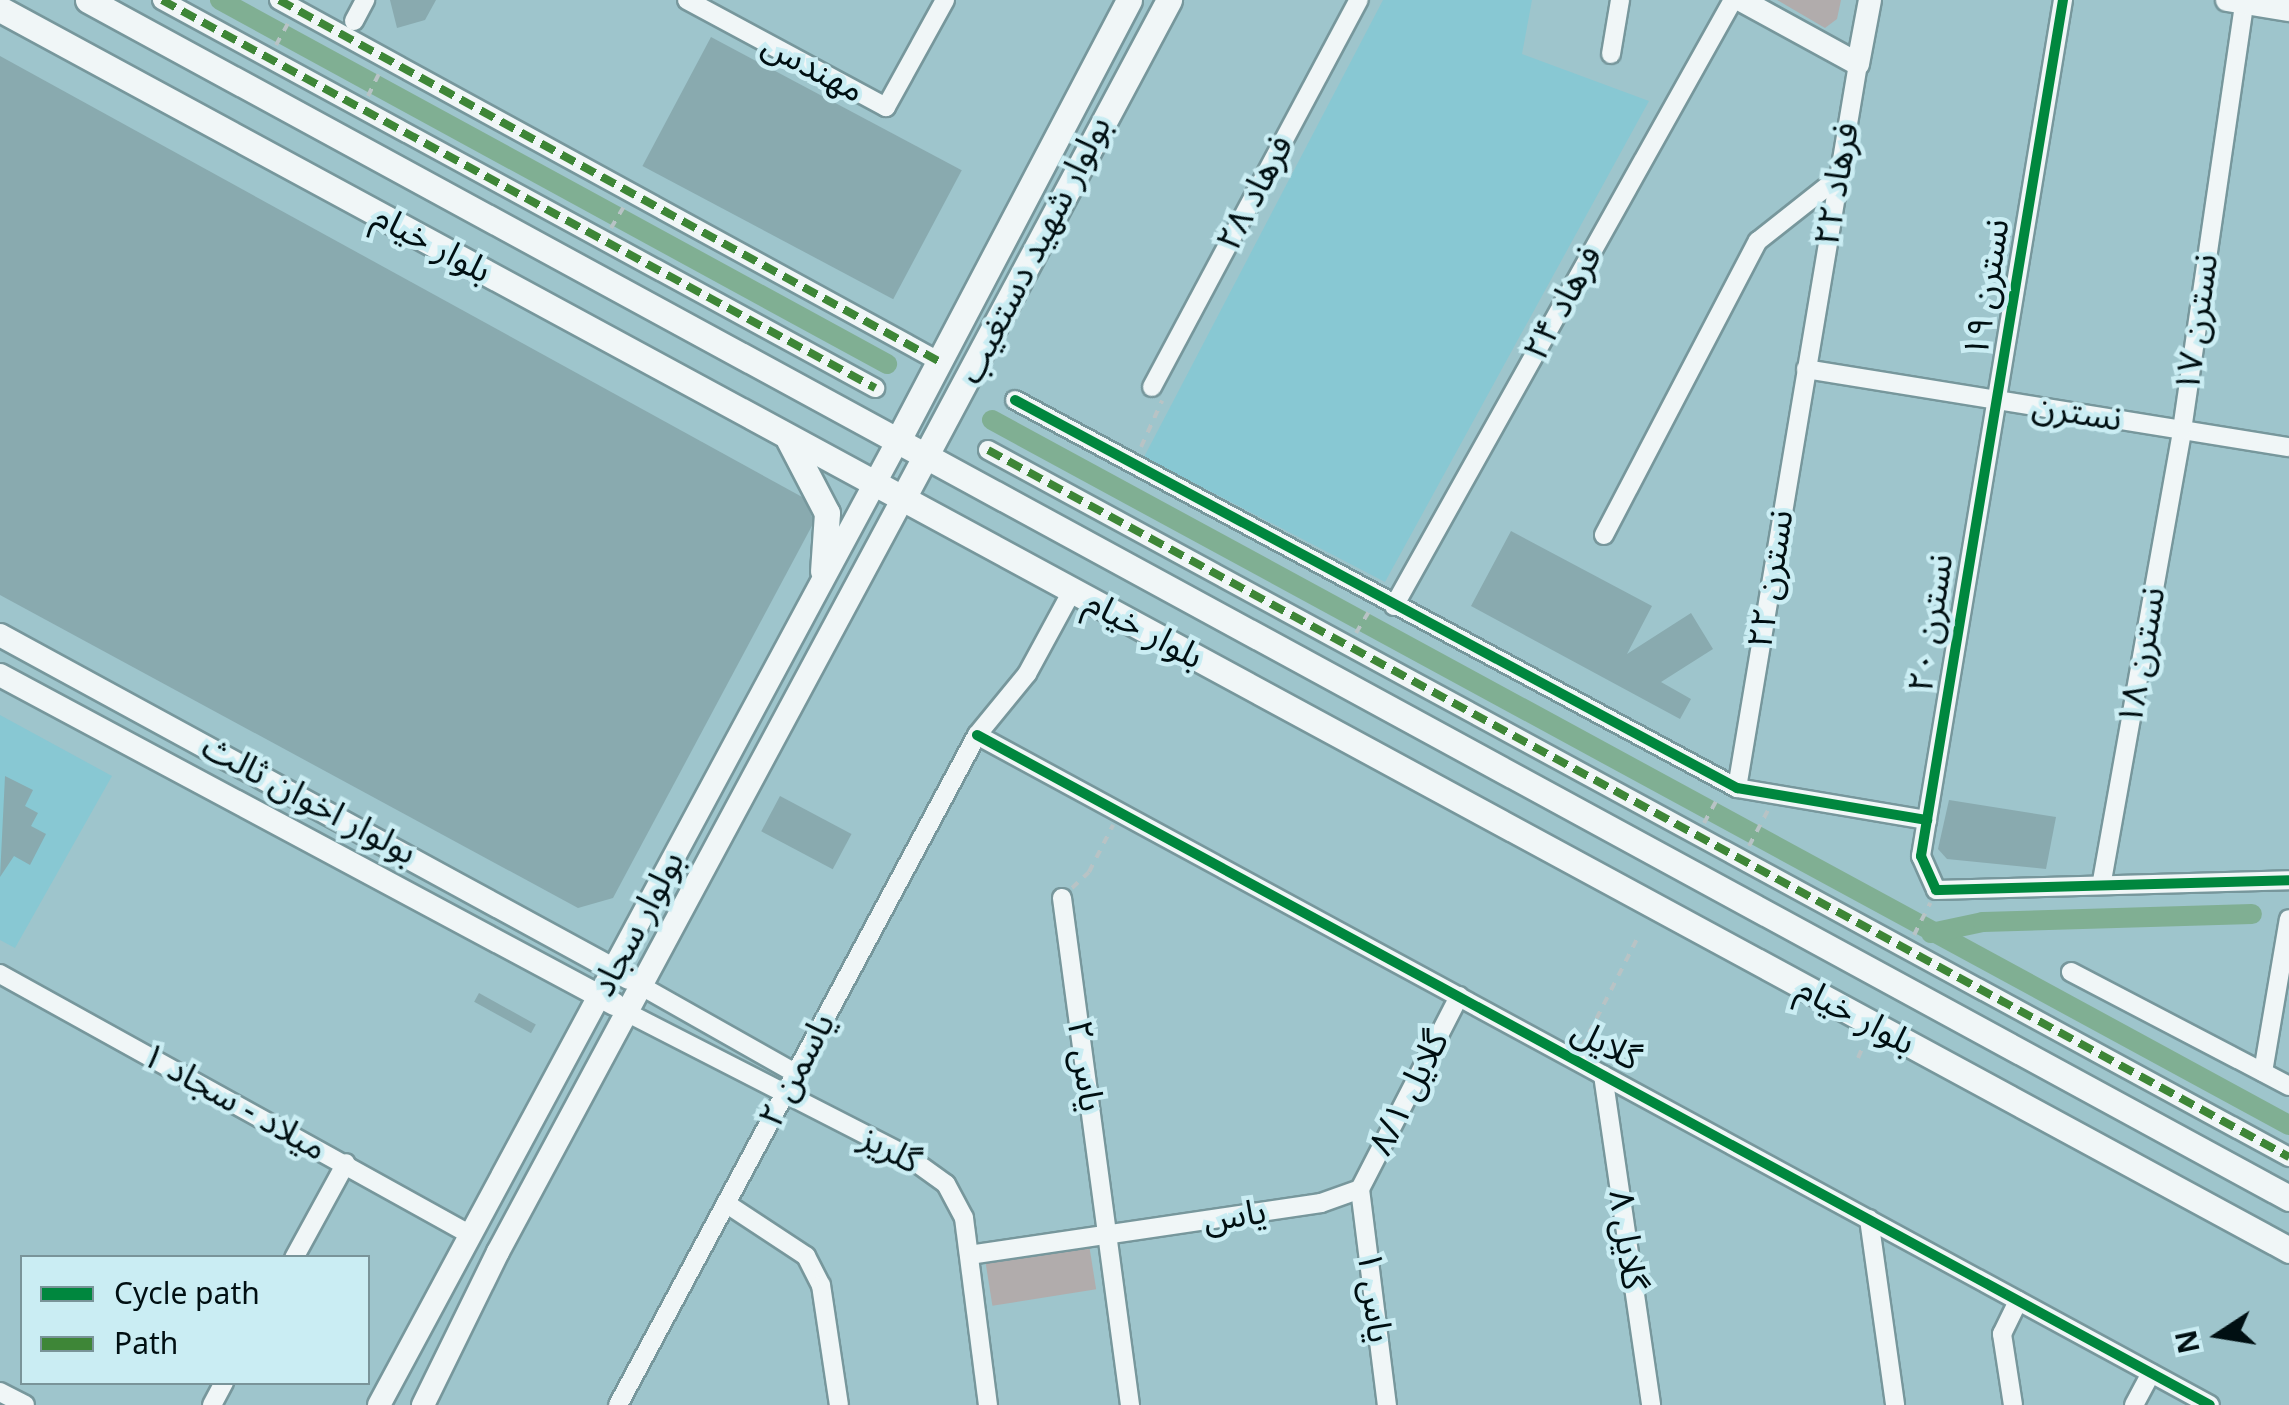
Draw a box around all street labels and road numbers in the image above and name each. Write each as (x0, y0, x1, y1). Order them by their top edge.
street label: مهندس (755, 24, 871, 112)
street label: بولوار شهید دستغیب (949, 109, 1121, 391)
street label: فرهاد ۲۲ (1806, 119, 1868, 249)
street label: فرهاد ۲۸ (1207, 128, 1303, 258)
street label: بلوار خیام (366, 196, 498, 292)
street label: نسترن ۱۹ (1955, 216, 2019, 360)
street label: فرهاد ۲۴ (1515, 238, 1611, 368)
street label: نسترن ۱۷ (2167, 251, 2227, 395)
street label: نسترن (2029, 385, 2125, 441)
street label: نسترن ۲۲ (1739, 507, 1803, 651)
street label: نسترن ۲۰ (1899, 551, 1963, 695)
street label: بلوار خیام (1078, 582, 1210, 678)
street label: نسترن ۱۸ (2109, 584, 2175, 728)
street label: بولوار اخوان ثالث (195, 726, 423, 874)
street label: بولوار سجاد (582, 844, 694, 1004)
street label: بلوار خیام (1790, 968, 1922, 1064)
street label: یاسمن ۲ (750, 1006, 844, 1134)
street label: گلایل (1565, 1010, 1647, 1080)
street label: یاس ۲ (1058, 1017, 1112, 1115)
street label: گلایل ۸/۱ (1360, 1024, 1458, 1162)
street label: میلاد - سجاد ۱ (134, 1034, 334, 1170)
street label: گلریز (853, 1117, 927, 1183)
street label: گلایل ۸ (1599, 1187, 1655, 1293)
street label: یاس (1201, 1191, 1269, 1241)
street label: یاس ۱ (1348, 1249, 1400, 1345)

